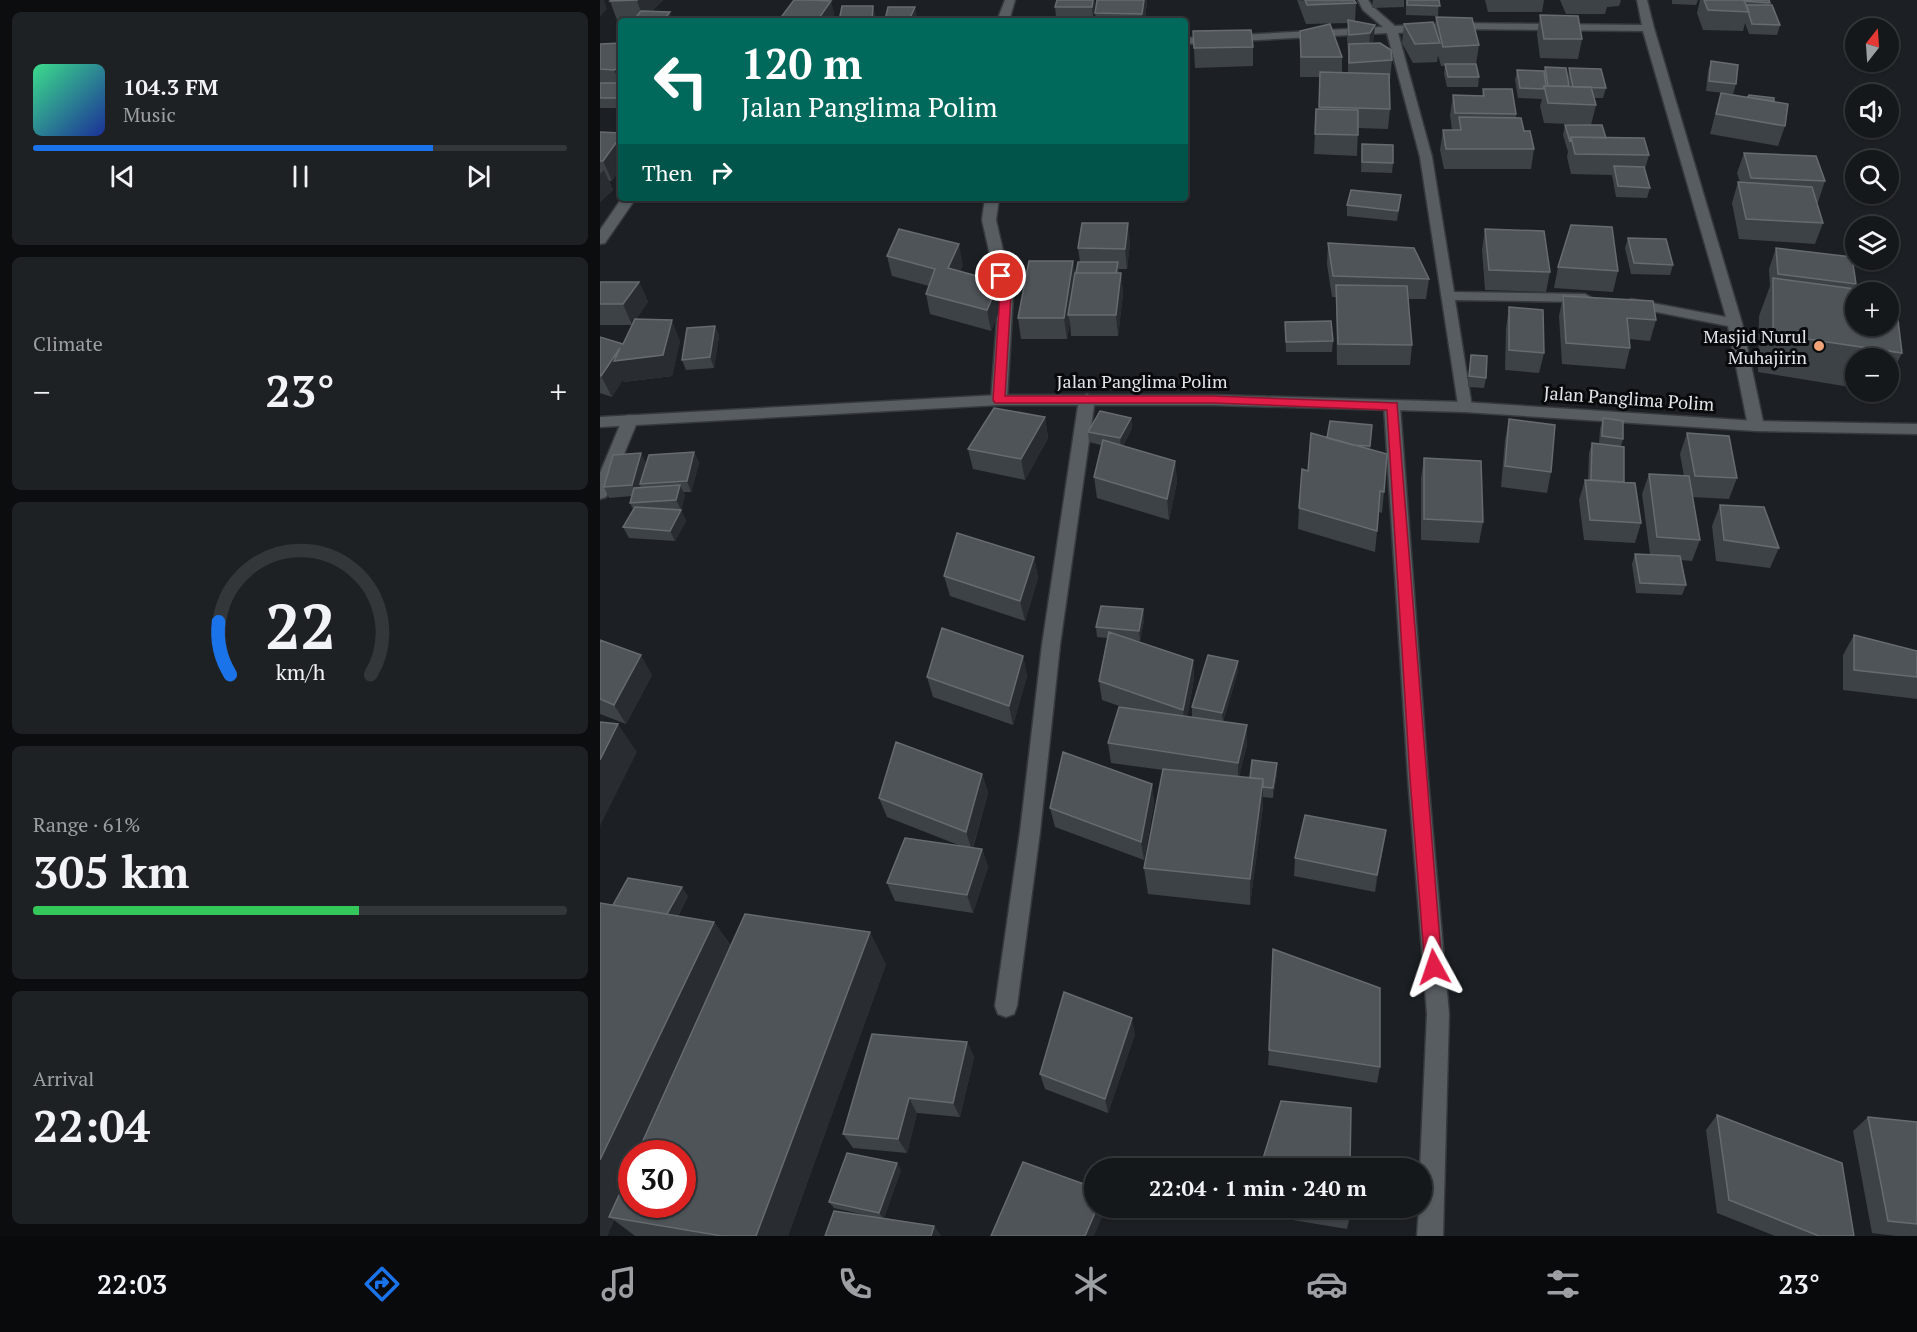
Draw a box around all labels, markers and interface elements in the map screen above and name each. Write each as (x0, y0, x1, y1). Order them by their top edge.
north arrow (1845, 18, 1899, 72)
map controls (1845, 18, 1899, 402)
text: 120 m (741, 35, 862, 91)
icon: left (642, 42, 720, 120)
text: 104.3 FM (123, 72, 218, 101)
button: sound (1845, 84, 1899, 138)
text: Jalan Panglima Polim (741, 89, 998, 125)
text: Music (123, 101, 176, 128)
button: search (1845, 150, 1899, 204)
icon: right (705, 156, 738, 189)
text: Then (642, 158, 693, 187)
icon: previous (106, 160, 139, 193)
icon: pause (284, 160, 317, 193)
icon: next (462, 160, 495, 193)
button: layers (1845, 216, 1899, 270)
pin (975, 250, 1026, 301)
icon: arrive (984, 259, 1017, 292)
button: + (1845, 282, 1899, 336)
place label: Masjid Nurul Muhajirin (1703, 324, 1807, 369)
text: Climate (33, 330, 103, 357)
marker: Masjid Nurul Muhajirin (1812, 339, 1826, 353)
button: − (1845, 348, 1899, 402)
text: 23° (265, 360, 335, 420)
street label: Jalan Panglima Polim (1056, 369, 1228, 393)
text: − (33, 370, 51, 413)
text: + (549, 370, 567, 413)
street label: Jalan Panglima Polim (1543, 380, 1716, 416)
text: 22 (265, 584, 335, 667)
text: km/h (275, 658, 325, 686)
text: Range · 61% (33, 811, 140, 838)
text: 305 km (33, 841, 189, 901)
position arrow (1402, 935, 1466, 999)
text: Arrival (33, 1065, 94, 1092)
text: 22:04 (33, 1095, 150, 1155)
speed limit sign: 30 (618, 1140, 696, 1218)
text: 22:04 · 1 min · 240 m (1149, 1173, 1367, 1202)
icon: directions (361, 1263, 403, 1305)
icon: music (598, 1263, 640, 1305)
icon: phone (834, 1263, 876, 1305)
icon: climate (1070, 1263, 1112, 1305)
icon: car (1306, 1263, 1348, 1305)
icon: filters (1542, 1263, 1584, 1305)
text: 22:03 (97, 1266, 167, 1302)
text: 23° (1778, 1266, 1820, 1302)

